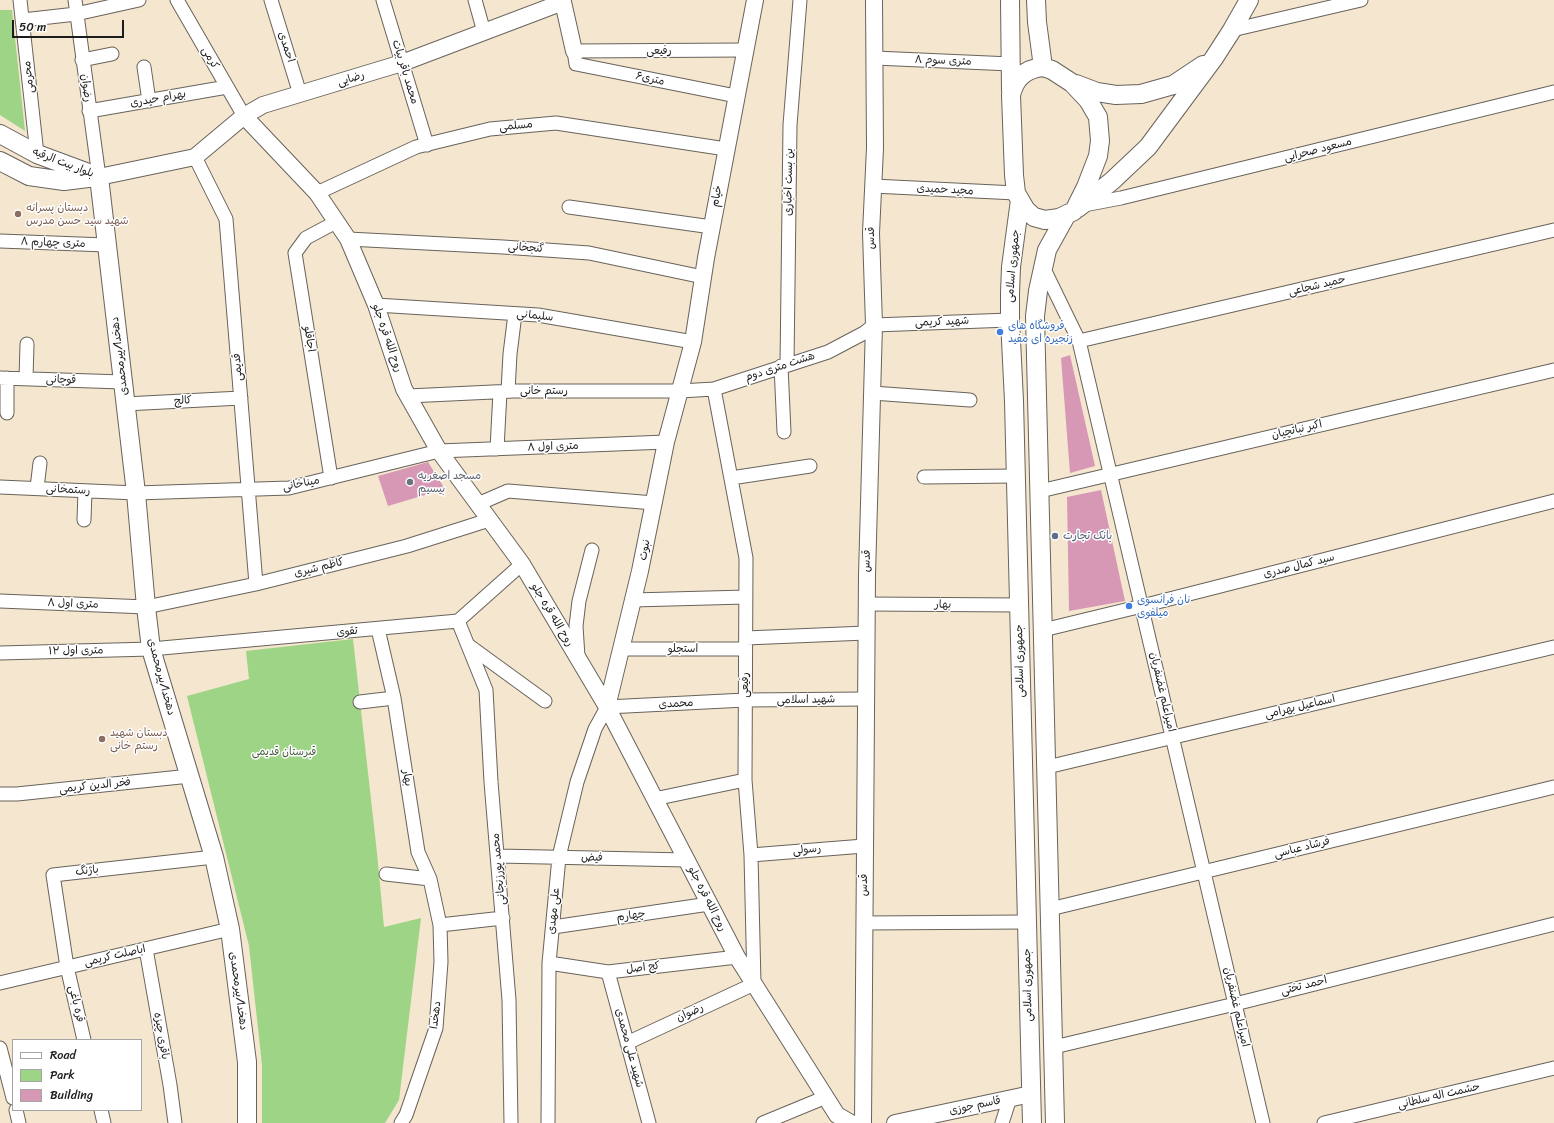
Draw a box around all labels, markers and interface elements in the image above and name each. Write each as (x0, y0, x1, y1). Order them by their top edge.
scale bar (14, 12, 126, 38)
text: 50 m (19, 16, 46, 38)
street label: احمدی (275, 30, 297, 64)
street label: محمد باقر بیات (389, 38, 421, 106)
street label: رفیعی (646, 44, 672, 58)
street label: کرمی (198, 45, 222, 71)
street label: ۸ متری سوم (914, 53, 972, 69)
street label: محرمی (21, 60, 37, 94)
street label: رضایی (336, 69, 366, 89)
street label: ۶متری (634, 69, 666, 89)
street label: رضوان (78, 73, 94, 103)
street label: بهرام حیدری (129, 88, 187, 110)
street label: مسلمی (499, 118, 533, 134)
street label: مسعود صحرایی (1283, 135, 1353, 165)
street label: بلوار بیت الرقیه (30, 145, 96, 181)
street label: بن بست اخباری (782, 148, 796, 216)
street label: مجید حمیدی (916, 182, 974, 198)
street label: خیام (709, 184, 725, 208)
place label: دبستان پسرانه شهید سید حسن مدرس (26, 201, 129, 227)
marker: دبستان پسرانه شهید سید حسن مدرس (13, 209, 23, 219)
street label: قدس (864, 227, 878, 249)
street label: جمهوری اسلامی (1003, 229, 1023, 303)
street label: ۸ متری چهارم (20, 235, 86, 251)
street label: گنجخانی (507, 240, 545, 256)
street label: حمید شجاعی (1287, 273, 1347, 299)
street label: روح الله قره جلو (369, 302, 405, 374)
street label: سلیمانی (516, 308, 554, 324)
street label: شهید کریمی (915, 314, 969, 330)
street label: دهخدا/پیرمحمدی (109, 316, 131, 396)
place label: فروشگاه های زنجیره ای مفید (1008, 319, 1073, 345)
street label: اجاقلو (300, 325, 318, 353)
marker: فروشگاه های زنجیره ای مفید (995, 327, 1005, 337)
street label: هشت متری دوم (743, 349, 817, 385)
street label: قدیمی (230, 353, 246, 381)
street label: قوچانی (46, 373, 76, 387)
street label: رستم خانی (520, 384, 568, 398)
street label: کالج (174, 394, 192, 408)
street label: اکبر نباتچیان (1270, 418, 1324, 442)
street label: ۸ متری اول (527, 440, 579, 454)
place label: مسجد اصغریه بیسیم (418, 469, 481, 495)
street label: میناخانی (281, 474, 321, 494)
marker: مسجد اصغریه بیسیم (405, 477, 415, 487)
street label: رستمخانی (45, 482, 91, 498)
place label: بانک تجارت (1063, 529, 1112, 543)
marker: بانک تجارت (1050, 531, 1060, 541)
street label: نبوت (637, 538, 653, 562)
street label: قدس (860, 550, 874, 572)
street label: سید کمال صدری (1262, 551, 1336, 581)
street label: کاظم شیری (293, 555, 345, 581)
street label: روح الله قره جلو (528, 581, 576, 649)
place label: نان فرانسوی میلفوی (1137, 593, 1190, 619)
street label: ۸ متری اول (47, 597, 99, 611)
street label: بهار (935, 598, 951, 612)
marker: نان فرانسوی میلفوی (1124, 601, 1134, 611)
street label: تقوی (336, 624, 358, 640)
street label: جمهوری اسلامی (1013, 624, 1027, 698)
street label: دهخدا/پیرمحمدی (144, 637, 178, 717)
street label: استجلو (668, 642, 698, 656)
street label: ۱۲ متری اول (48, 644, 104, 658)
street label: امیراعلم غضنفریان (1146, 651, 1178, 733)
street label: رفیعی (738, 672, 752, 698)
street label: اسماعیل بهرامی (1264, 692, 1336, 722)
street label: شهید اسلامی (777, 693, 835, 707)
street label: محمدی (658, 696, 694, 712)
place label: دبستان شهید رستم خانی (110, 726, 168, 752)
marker: دبستان شهید رستم خانی (97, 734, 107, 744)
park label: قبرستان قدیمى (252, 745, 316, 759)
street label: بهار (399, 769, 415, 787)
street label: فخر الدین کریمی (58, 776, 132, 796)
street label: محمد پورزنجانی (489, 833, 509, 905)
street label: فرشاد عباسی (1273, 835, 1331, 861)
street label: رسولی (792, 842, 822, 858)
street label: فیض (581, 851, 603, 865)
street label: باژنگ (75, 863, 99, 879)
street label: روح الله قره جلو (685, 864, 729, 934)
street label: قدس (857, 874, 871, 896)
street label: علی مهدی (545, 887, 563, 935)
street label: چهارم (616, 907, 646, 925)
street label: اباصلت کریمی (83, 943, 147, 969)
street label: جمهوری اسلامی (1021, 948, 1035, 1022)
street label: دهخدا/پیرمحمدی (226, 951, 250, 1031)
street label: کج اصل (625, 959, 661, 977)
street label: امیراعلم غضنفریان (1220, 966, 1252, 1048)
street label: احمد تختی (1279, 974, 1329, 998)
street label: قره باغی (65, 984, 87, 1024)
street label: دهخدا (428, 1000, 444, 1030)
street label: رضوان (674, 1001, 706, 1025)
street label: شهید علی محمدی (612, 1007, 646, 1089)
street label: باقری چیزه (150, 1011, 172, 1061)
legend (12, 1039, 142, 1111)
text: Road (50, 1044, 76, 1066)
text: Park (50, 1064, 75, 1086)
street label: حشمت اله سلطانی (1396, 1080, 1482, 1112)
text: Building (50, 1084, 93, 1106)
street label: قاسم جوزی (948, 1094, 1002, 1118)

